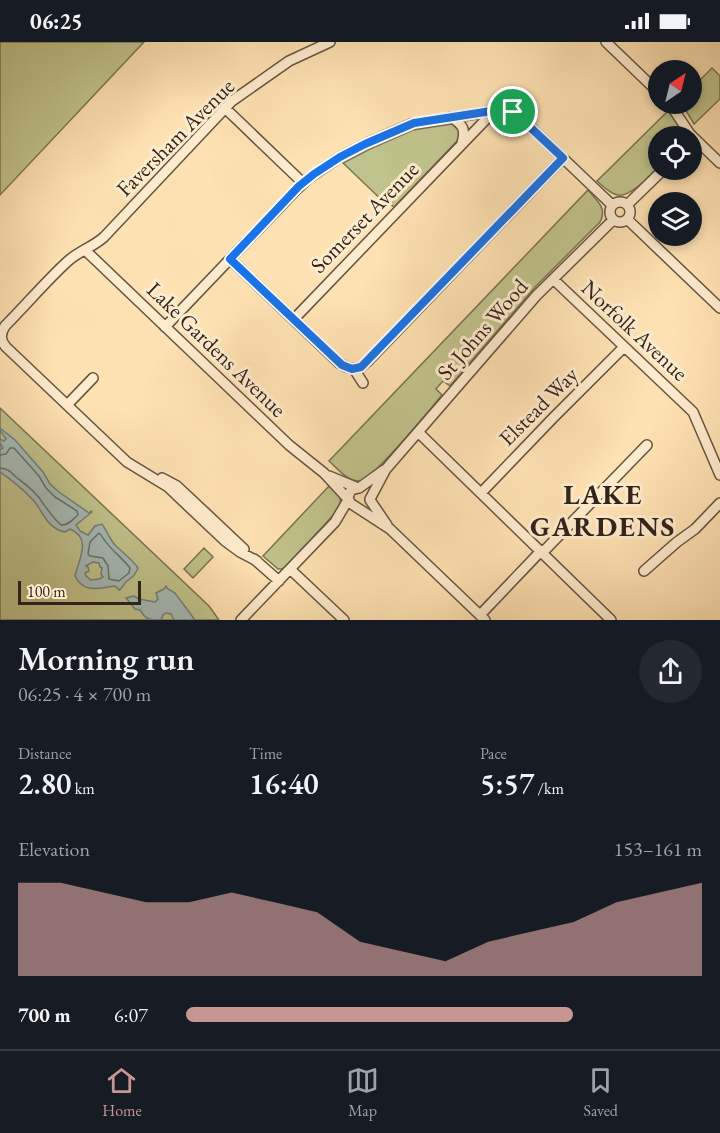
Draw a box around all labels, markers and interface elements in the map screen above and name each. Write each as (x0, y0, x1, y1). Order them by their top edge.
text: 06:25 (30, 7, 83, 36)
north arrow (648, 60, 702, 114)
map controls (648, 60, 702, 246)
street label: Faversham Avenue (110, 72, 241, 203)
pin (487, 86, 538, 137)
icon: arrive (496, 95, 529, 128)
button: locate (648, 126, 702, 180)
street label: Somerset Avenue (304, 155, 425, 279)
button: layers (648, 192, 702, 246)
street label: St Johns Wood (430, 272, 535, 386)
street label: Norfolk Avenue (575, 273, 695, 388)
street label: Lake Gardens Avenue (141, 275, 293, 424)
street label: Elstead Way (492, 360, 584, 452)
district label: LAKE GARDENS (530, 476, 676, 544)
scale bar (18, 578, 141, 606)
text: 100 m (27, 581, 66, 602)
text: Morning run (18, 637, 195, 680)
button: share (639, 640, 702, 703)
text: 06:25 · 4 × 700 m (18, 681, 151, 707)
text: Distance (18, 743, 71, 764)
text: Time (249, 743, 282, 764)
text: Pace (480, 743, 507, 764)
text: 2.80 (18, 764, 71, 803)
text: 16:40 (249, 764, 319, 803)
text: 5:57 (480, 764, 534, 803)
text: km (71, 778, 95, 799)
text: /km (534, 778, 564, 799)
text: Elevation (18, 836, 90, 862)
text: 153–161 m (614, 836, 702, 862)
text: 700 m (18, 1002, 71, 1028)
text: 6:07 (114, 1002, 148, 1028)
tab: Home (102, 1064, 142, 1121)
tab: Map (346, 1064, 379, 1121)
tab: Saved (584, 1064, 618, 1121)

